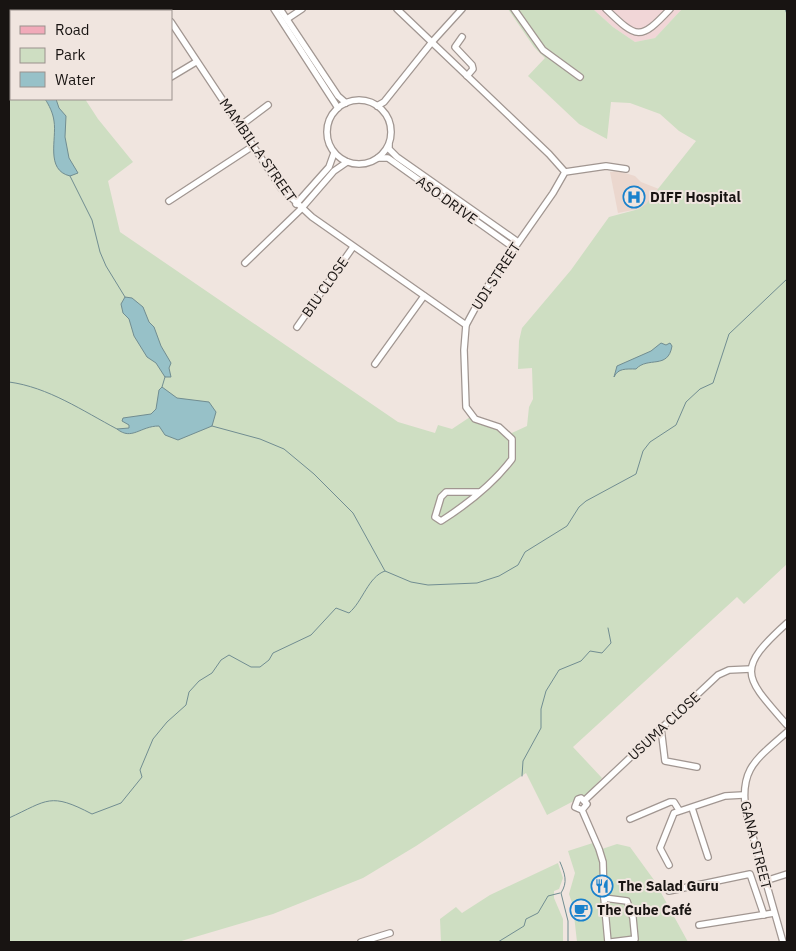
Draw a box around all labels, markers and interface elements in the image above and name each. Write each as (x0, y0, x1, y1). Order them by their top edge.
legend (10, 10, 172, 100)
text: Road (55, 20, 90, 39)
text: Park (55, 45, 85, 64)
text: Water (55, 70, 96, 89)
street label: MAMBILLA STREET (216, 95, 300, 205)
street label: ASO DRIVE (413, 172, 481, 228)
hospital icon: DIFF Hospital (622, 185, 646, 209)
place label: DIFF Hospital (650, 188, 741, 206)
street label: UDI STREET (467, 239, 525, 313)
street label: BIU CLOSE (298, 254, 352, 320)
street label: USUMA CLOSE (624, 688, 704, 764)
street label: GANA STREET (736, 799, 776, 891)
restaurant icon: The Salad Guru (590, 874, 614, 898)
place label: The Salad Guru (618, 877, 719, 895)
cafe icon: The Cube Café (569, 898, 593, 922)
place label: The Cube Café (597, 901, 692, 919)

